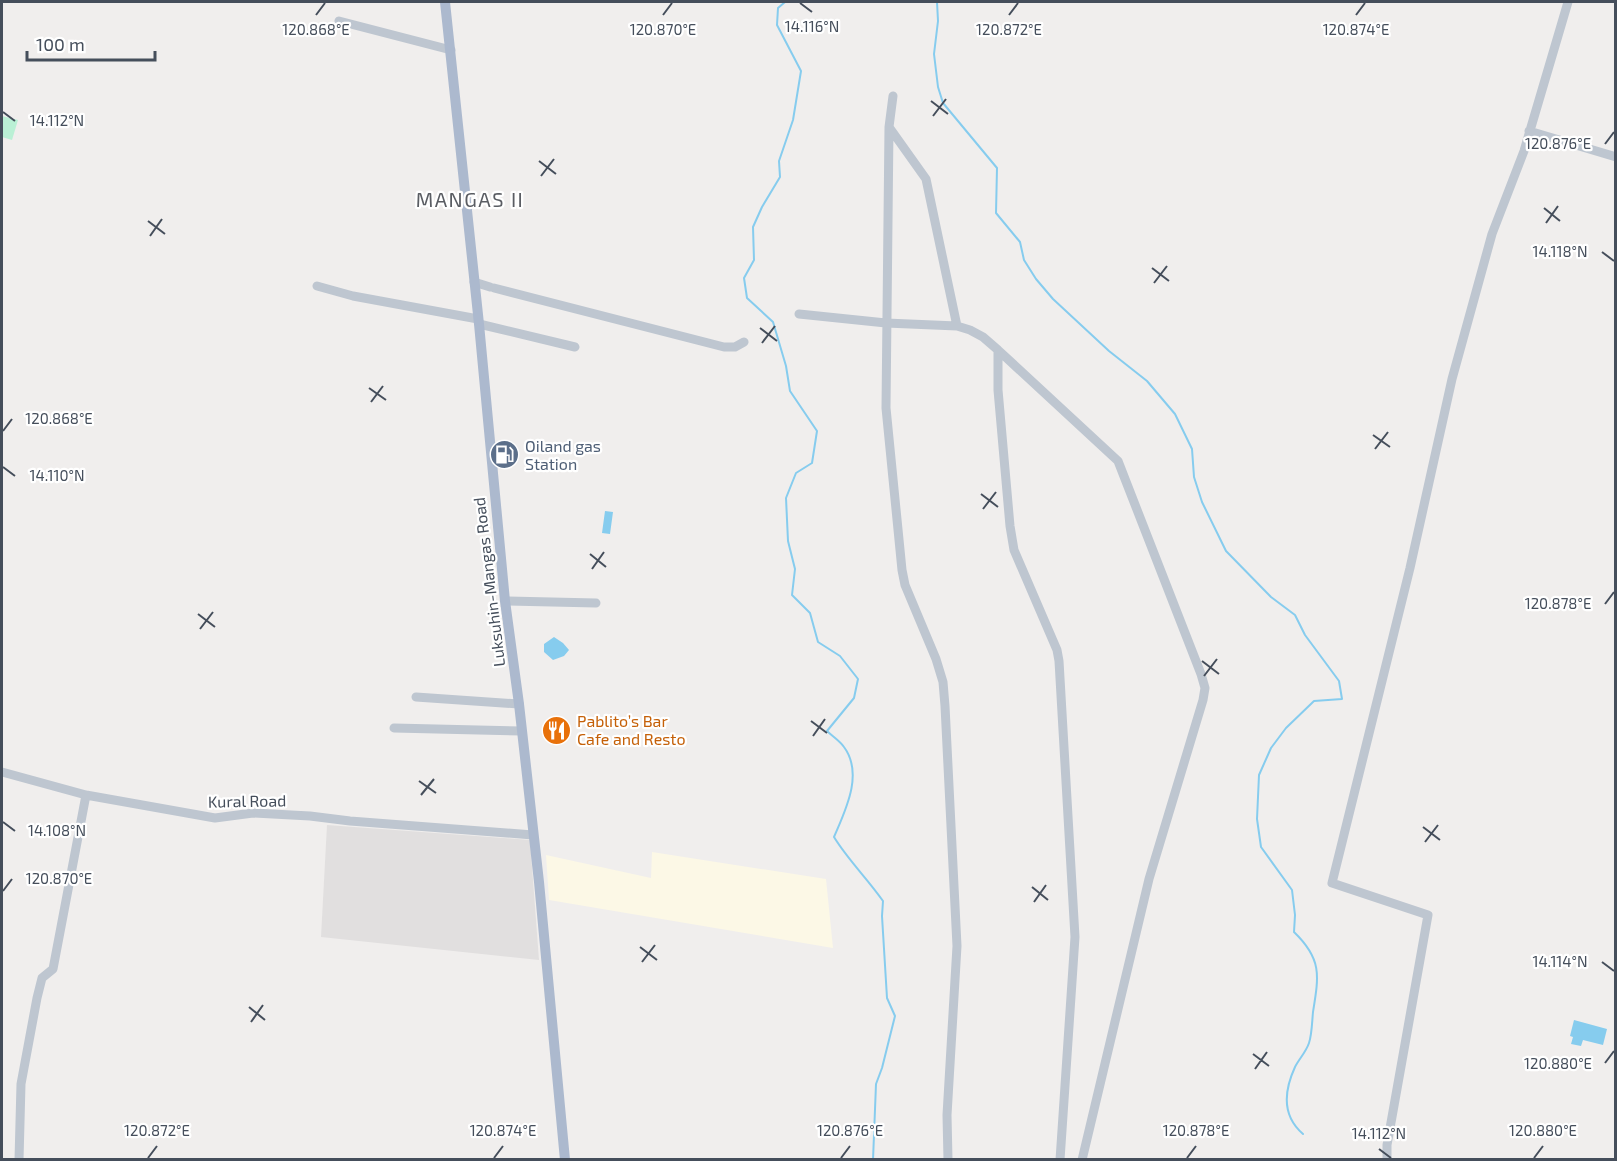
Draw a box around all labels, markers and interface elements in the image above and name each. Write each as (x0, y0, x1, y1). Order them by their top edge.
text: 14.116°N (785, 17, 839, 35)
text: 120.868°E (282, 20, 350, 38)
text: 120.870°E (630, 20, 696, 38)
text: 120.872°E (976, 20, 1042, 38)
text: 120.874°E (1323, 20, 1389, 38)
scale bar (27, 24, 154, 62)
text: 100 m (36, 33, 85, 55)
text: 14.112°N (30, 111, 84, 129)
text: 120.876°E (1525, 134, 1591, 152)
district label: MANGAS II (416, 187, 524, 211)
text: 14.118°N (1532, 242, 1588, 260)
text: 120.868°E (25, 409, 93, 427)
place label: Oiland gas Station (525, 436, 601, 473)
fuel station icon: Oiland gas Station (488, 439, 520, 471)
text: 14.110°N (30, 466, 85, 484)
street label: Luksuhin-Mangas Road (469, 496, 508, 668)
text: 120.878°E (1525, 594, 1591, 612)
place label: Pablito’s Bar Cafe and Resto (577, 711, 686, 748)
restaurant icon: Pablito’s Bar Cafe and Resto (540, 714, 572, 746)
street label: Kural Road (208, 790, 286, 811)
text: 14.108°N (28, 821, 86, 839)
text: 120.870°E (26, 869, 92, 887)
text: 14.114°N (1532, 952, 1588, 970)
text: 120.880°E (1524, 1054, 1592, 1072)
text: 120.872°E (124, 1121, 190, 1139)
text: 120.874°E (470, 1121, 536, 1139)
text: 120.876°E (817, 1121, 883, 1139)
text: 120.878°E (1163, 1121, 1229, 1139)
text: 120.880°E (1509, 1121, 1577, 1139)
text: 14.112°N (1352, 1124, 1406, 1142)

